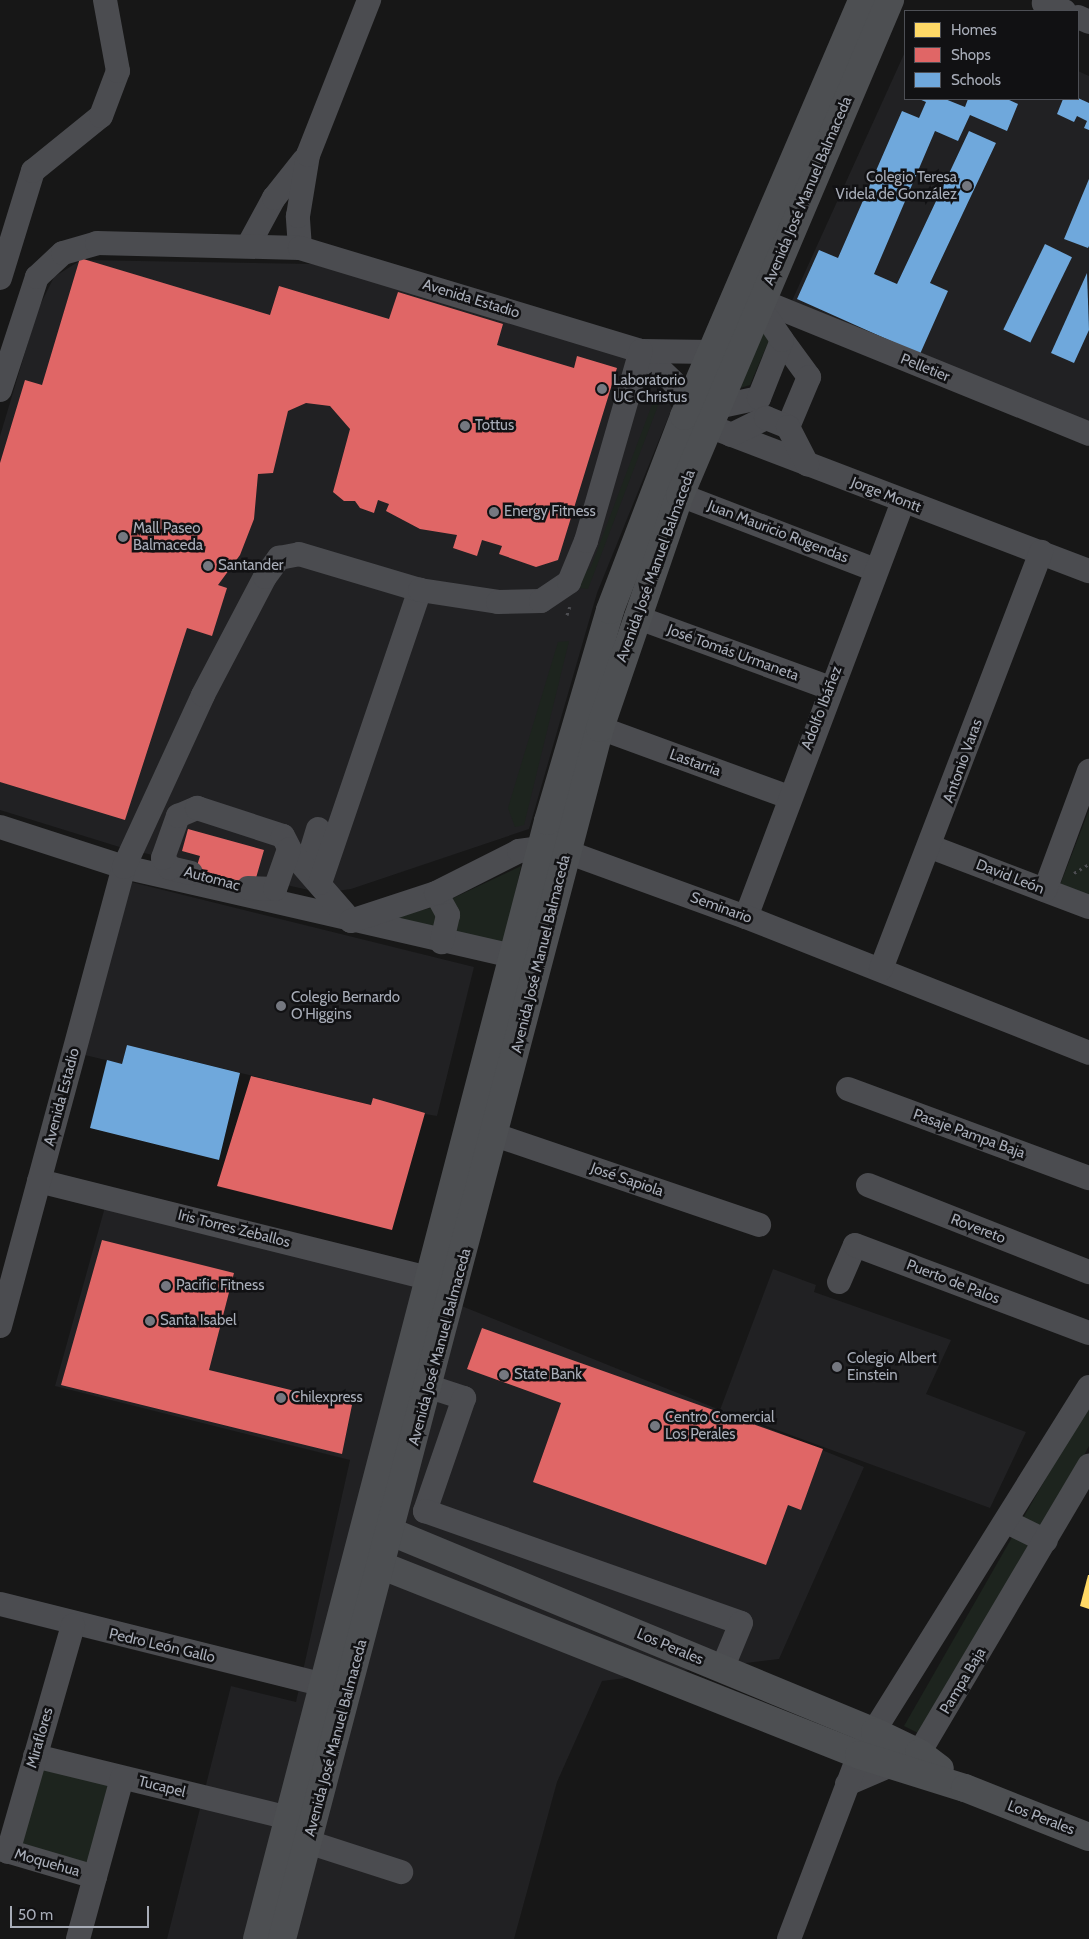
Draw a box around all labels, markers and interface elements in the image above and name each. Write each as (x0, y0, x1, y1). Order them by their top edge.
legend (904, 10, 1079, 100)
text: Homes (951, 21, 997, 39)
text: Shops (951, 46, 991, 64)
text: Schools (951, 71, 1001, 89)
street label: Avenida José Manuel Balmaceda (760, 94, 856, 288)
place label: Colegio Teresa Videla de González (835, 168, 957, 203)
marker: Colegio Teresa Videla de González (961, 180, 973, 192)
street label: Avenida Estadio (420, 276, 522, 322)
street label: Pelletier (898, 350, 952, 386)
place label: Laboratorio UC Christus (613, 371, 687, 406)
marker: Laboratorio UC Christus (595, 382, 609, 396)
place label: Tottus (475, 417, 514, 435)
marker: Tottus (459, 420, 471, 432)
street label: Avenida José Manuel Balmaceda (613, 467, 699, 665)
street label: Jorge Montt (848, 473, 924, 517)
street label: Juan Mauricio Rugendas (705, 497, 851, 567)
place label: Energy Fitness (504, 503, 596, 521)
marker: Energy Fitness (488, 506, 500, 518)
place label: Mall Paseo Balmaceda (133, 519, 203, 554)
marker: Mall Paseo Balmaceda (117, 531, 129, 543)
place label: Santander (218, 557, 284, 575)
marker: Santander (202, 560, 214, 572)
street label: José Tomás Urmaneta (665, 621, 801, 685)
street label: Adolfo Ibáñez (798, 664, 846, 752)
street label: Antonio Varas (940, 717, 986, 805)
street label: Lastarria (667, 745, 723, 781)
street label: Avenida José Manuel Balmaceda (508, 853, 574, 1055)
street label: David León (973, 856, 1047, 898)
street label: Automac (182, 863, 242, 895)
street label: Seminario (688, 889, 754, 927)
place label: Colegio Bernardo O'Higgins (291, 988, 400, 1023)
marker: Colegio Bernardo O'Higgins (275, 1000, 287, 1012)
street label: Avenida Estadio (40, 1046, 84, 1148)
street label: Pasaje Pampa Baja (911, 1105, 1027, 1163)
street label: José Sapiola (588, 1159, 666, 1201)
street label: Iris Torres Zeballos (176, 1206, 292, 1252)
street label: Rovereto (948, 1210, 1008, 1248)
street label: Avenida José Manuel Balmaceda (405, 1246, 475, 1448)
street label: Puerto de Palos (904, 1256, 1002, 1308)
place label: Pacific Fitness (176, 1277, 264, 1295)
marker: Pacific Fitness (160, 1280, 172, 1292)
place label: Santa Isabel (160, 1312, 236, 1330)
marker: Santa Isabel (144, 1315, 156, 1327)
place label: Colegio Albert Einstein (847, 1349, 936, 1384)
marker: Colegio Albert Einstein (831, 1361, 843, 1373)
place label: State Bank (514, 1366, 582, 1384)
marker: State Bank (498, 1369, 510, 1381)
place label: Chilexpress (291, 1389, 363, 1407)
marker: Chilexpress (275, 1392, 287, 1404)
place label: Centro Comercial Los Perales (665, 1408, 775, 1443)
marker: Centro Comercial Los Perales (649, 1420, 661, 1432)
street label: Pedro León Gallo (107, 1625, 217, 1667)
street label: Los Perales (634, 1625, 706, 1669)
street label: Avenida José Manuel Balmaceda (301, 1637, 371, 1839)
street label: Pampa Baja (936, 1645, 990, 1717)
street label: Miraflores (23, 1706, 57, 1770)
street label: Tucapel (136, 1772, 188, 1802)
street label: Los Perales (1005, 1797, 1077, 1839)
street label: Moquehua (12, 1845, 82, 1881)
scale bar (12, 1896, 151, 1928)
text: 50 m (18, 1906, 53, 1924)

